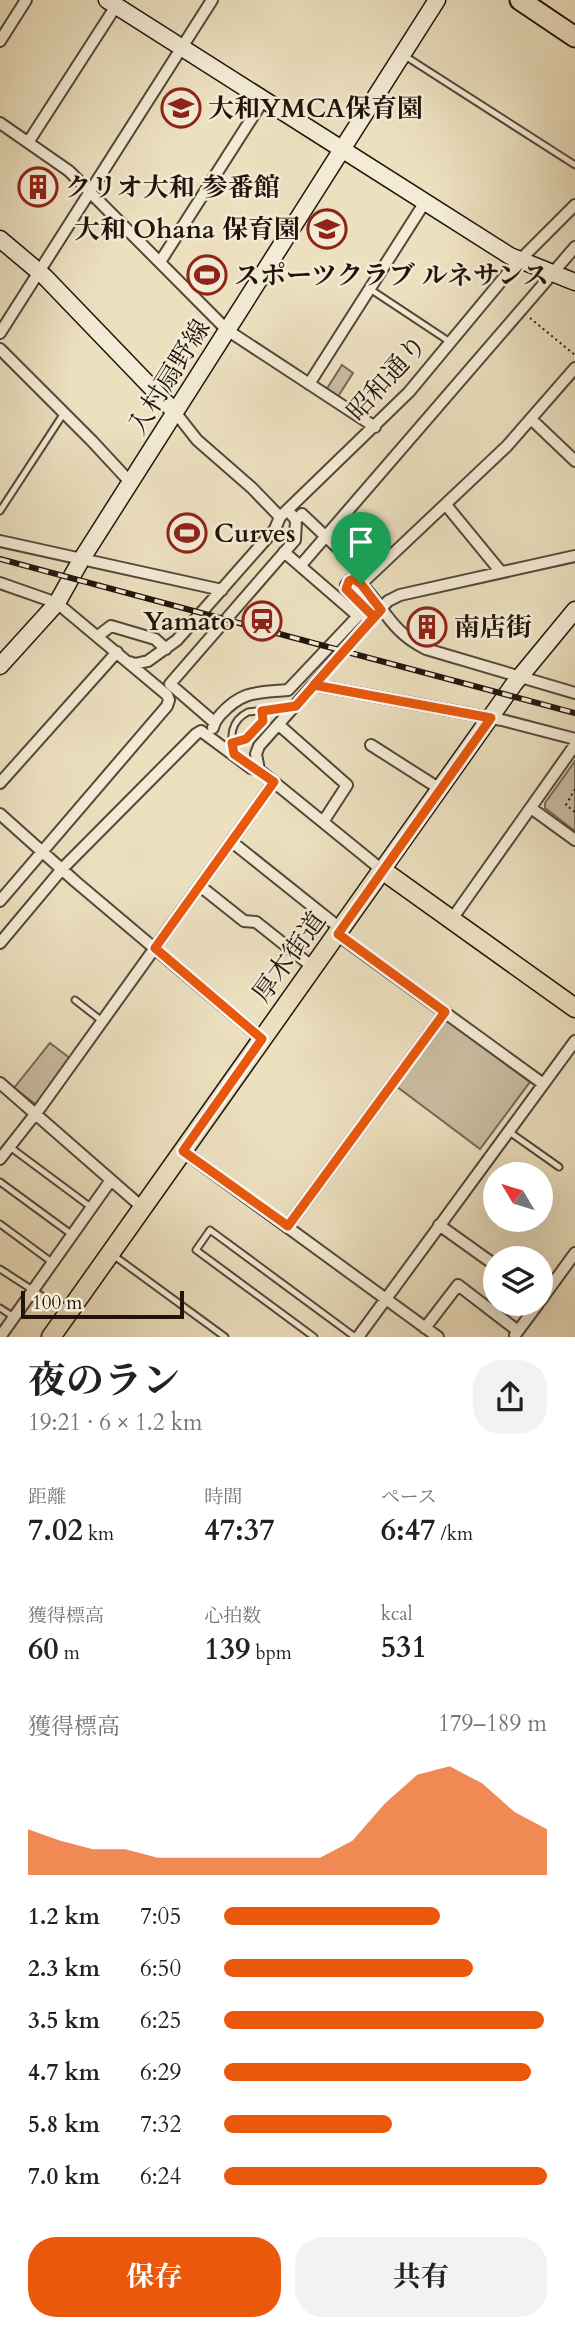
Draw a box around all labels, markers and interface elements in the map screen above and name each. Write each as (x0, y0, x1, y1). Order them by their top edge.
school or university icon: 大和YMCA保育園 (160, 87, 202, 129)
place label: 大和YMCA保育園 (208, 91, 423, 126)
building icon: クリオ大和 参番館 (17, 166, 59, 208)
place label: クリオ大和 参番館 (65, 170, 280, 205)
school or university icon: 大和 Ohana 保育園 (306, 208, 348, 250)
place label: 大和 Ohana 保育園 (74, 212, 300, 247)
sports icon: スポーツクラブ ルネサンス (186, 254, 228, 296)
place label: スポーツクラブ ルネサンス (234, 258, 549, 293)
street label: 入村扇野線 (120, 313, 218, 441)
street label: 昭和通り (339, 328, 435, 428)
sports icon: Curves (166, 512, 208, 554)
pin (331, 512, 391, 584)
place label: Curves (214, 516, 296, 551)
icon: arrive (342, 523, 380, 561)
station icon: Yamato (241, 600, 283, 642)
place label: Yamato (143, 604, 235, 639)
building icon: 南店街 (406, 606, 448, 648)
place label: 南店街 (454, 610, 532, 645)
street label: 厚木街道 (244, 905, 334, 1009)
north arrow (483, 1162, 553, 1232)
map controls (483, 1162, 553, 1316)
button: layers (483, 1246, 553, 1316)
scale bar (21, 1288, 184, 1320)
text: 100 m (32, 1290, 82, 1316)
text: 夜のラン (28, 1355, 180, 1407)
button: share (473, 1360, 547, 1434)
text: 19:21 · 6 × 1.2 km (28, 1407, 202, 1438)
text: 距離 (28, 1484, 66, 1510)
text: 時間 (204, 1484, 242, 1510)
text: ペース (381, 1484, 437, 1510)
text: 7.02 (28, 1510, 83, 1551)
text: 47:37 (204, 1510, 275, 1551)
text: 6:47 (381, 1510, 435, 1551)
text: km (83, 1521, 114, 1547)
text: /km (435, 1521, 473, 1547)
text: kcal (381, 1601, 413, 1627)
text: 獲得標高 (28, 1603, 104, 1629)
text: 心拍数 (204, 1603, 261, 1629)
text: 531 (381, 1627, 427, 1668)
text: 60 (28, 1629, 59, 1670)
text: 139 (204, 1629, 250, 1670)
text: m (59, 1640, 80, 1666)
text: bpm (250, 1640, 292, 1666)
text: 179–189 m (438, 1708, 547, 1739)
text: 獲得標高 (28, 1711, 120, 1742)
text: 1.2 km (28, 1901, 100, 1932)
text: 7:05 (140, 1901, 181, 1932)
text: 2.3 km (28, 1953, 100, 1984)
text: 6:50 (140, 1953, 181, 1984)
text: 3.5 km (28, 2005, 100, 2036)
text: 6:25 (140, 2005, 181, 2036)
text: 4.7 km (28, 2057, 100, 2088)
text: 6:29 (140, 2057, 181, 2088)
text: 5.8 km (28, 2109, 100, 2140)
text: 7:32 (140, 2109, 181, 2140)
text: 7.0 km (28, 2161, 100, 2192)
text: 6:24 (140, 2161, 181, 2192)
button: 保存 (28, 2237, 281, 2317)
button: 共有 (295, 2237, 547, 2317)

